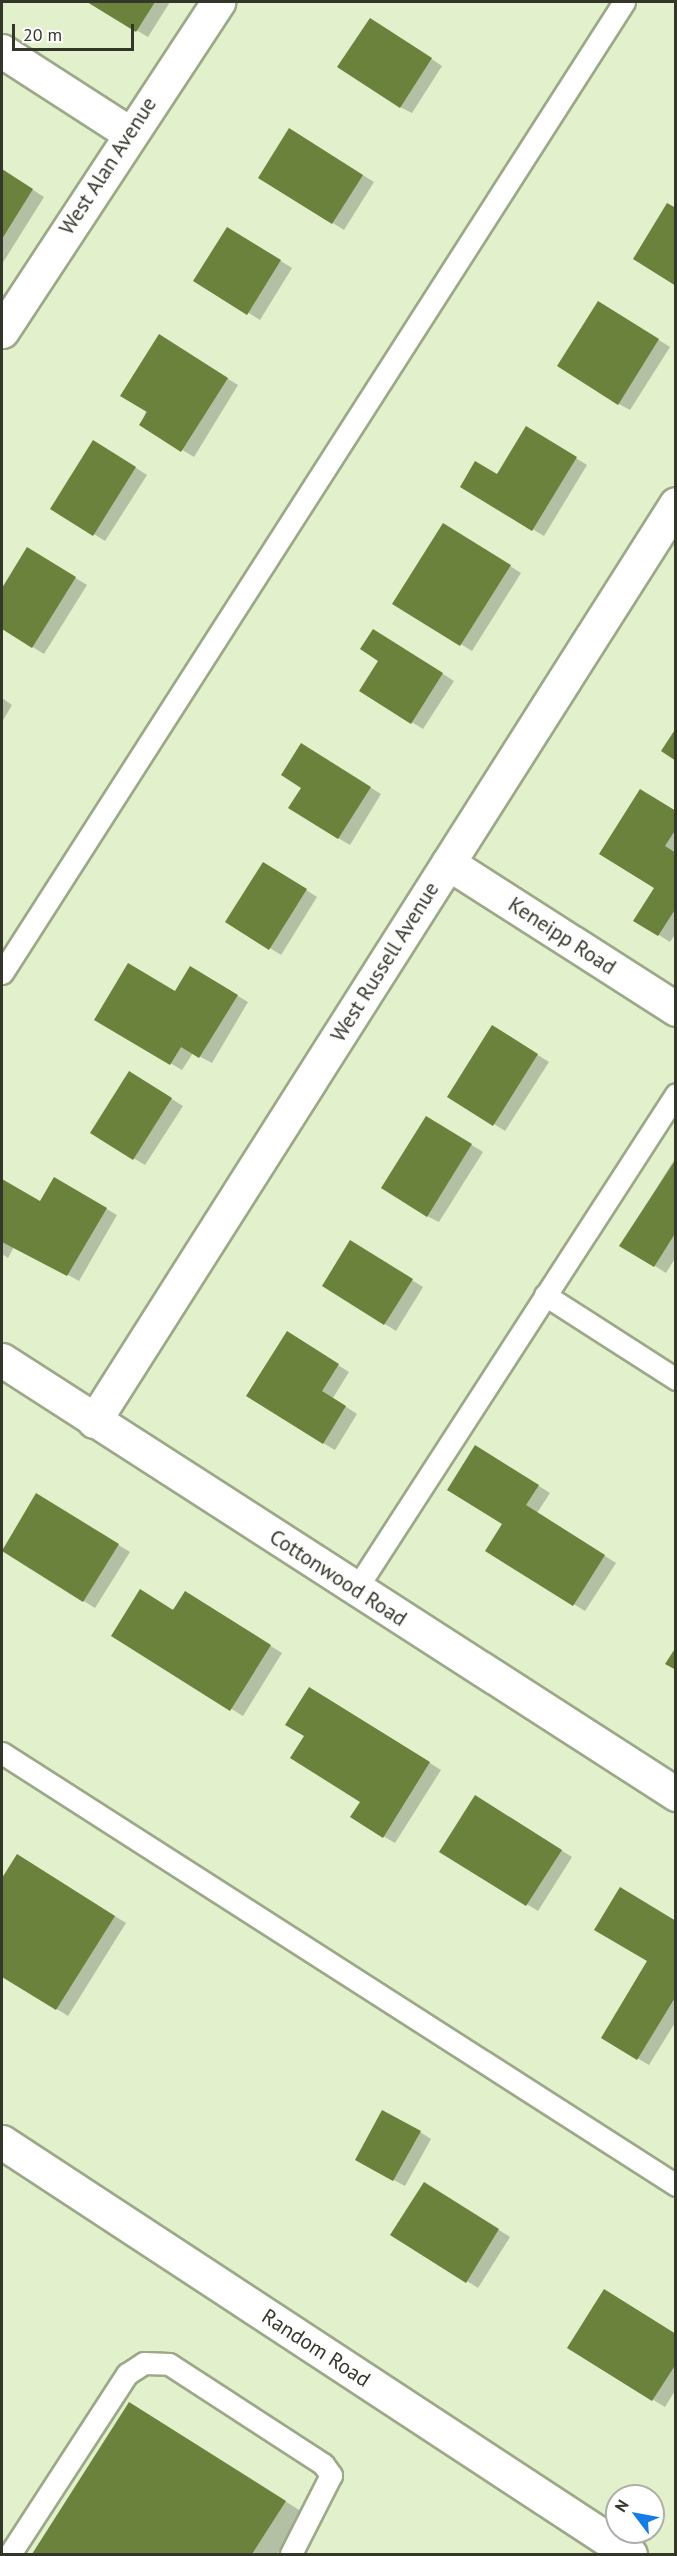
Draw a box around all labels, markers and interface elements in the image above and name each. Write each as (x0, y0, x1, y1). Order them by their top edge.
scale bar (15, 12, 136, 50)
text: 20 m (23, 23, 62, 46)
street label: West Alan Avenue (54, 92, 162, 240)
street label: West Russell Avenue (326, 877, 444, 1047)
street label: Keneipp Road (504, 892, 620, 980)
street label: Cottonwood Road (265, 1524, 411, 1632)
street label: Random Road (257, 2304, 375, 2392)
north arrow (605, 2484, 665, 2544)
text: N (610, 2496, 633, 2515)

